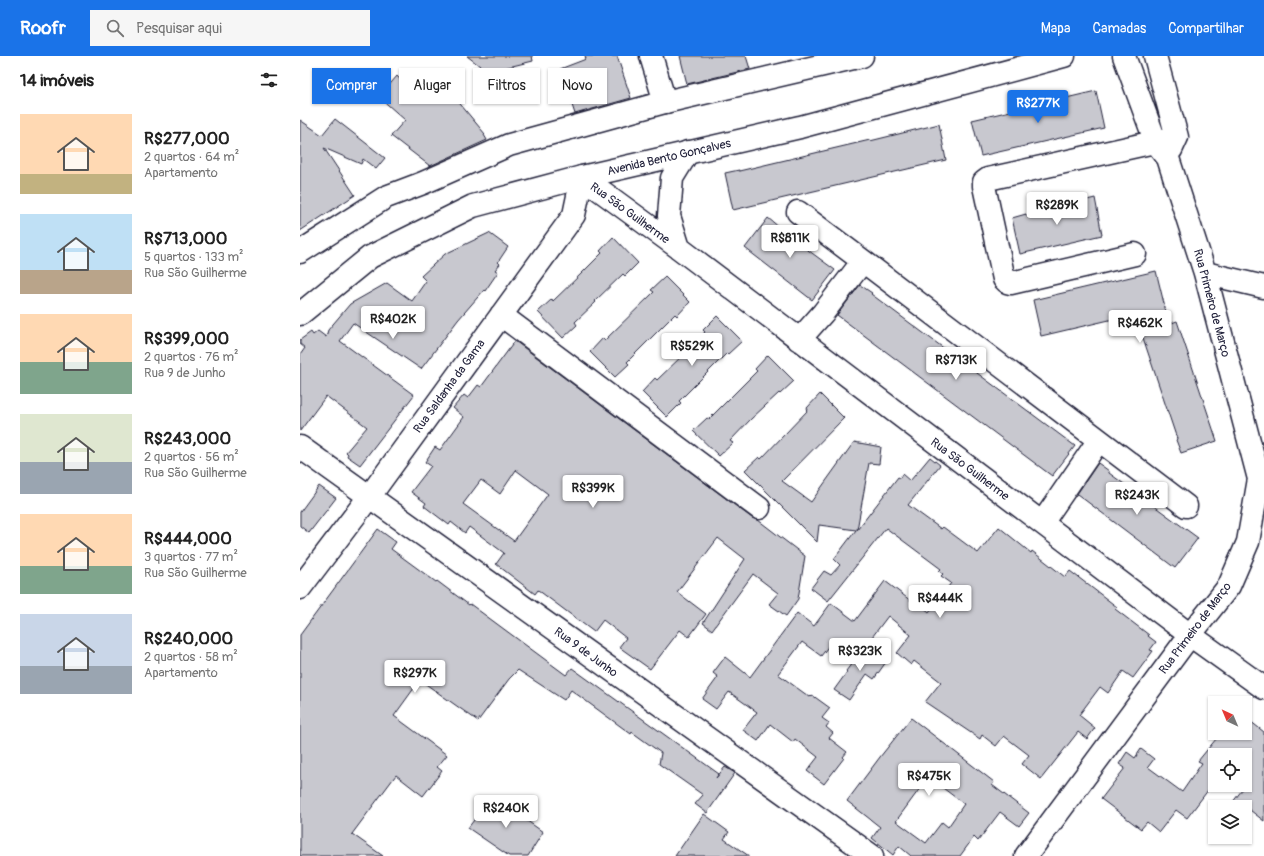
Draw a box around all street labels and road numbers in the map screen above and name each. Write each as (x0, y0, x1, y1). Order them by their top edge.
street label: Avenida Bento Gonçalves (606, 136, 733, 179)
street label: Rua São Guilherme (587, 179, 673, 247)
street label: Rua Primeiro de Março (1190, 247, 1233, 359)
street label: Rua Saldanha da Gama (410, 336, 489, 436)
street label: Rua São Guilherme (927, 435, 1012, 504)
street label: Rua Primeiro de Março (1156, 579, 1235, 677)
street label: Rua 9 de Junho (551, 624, 621, 681)

